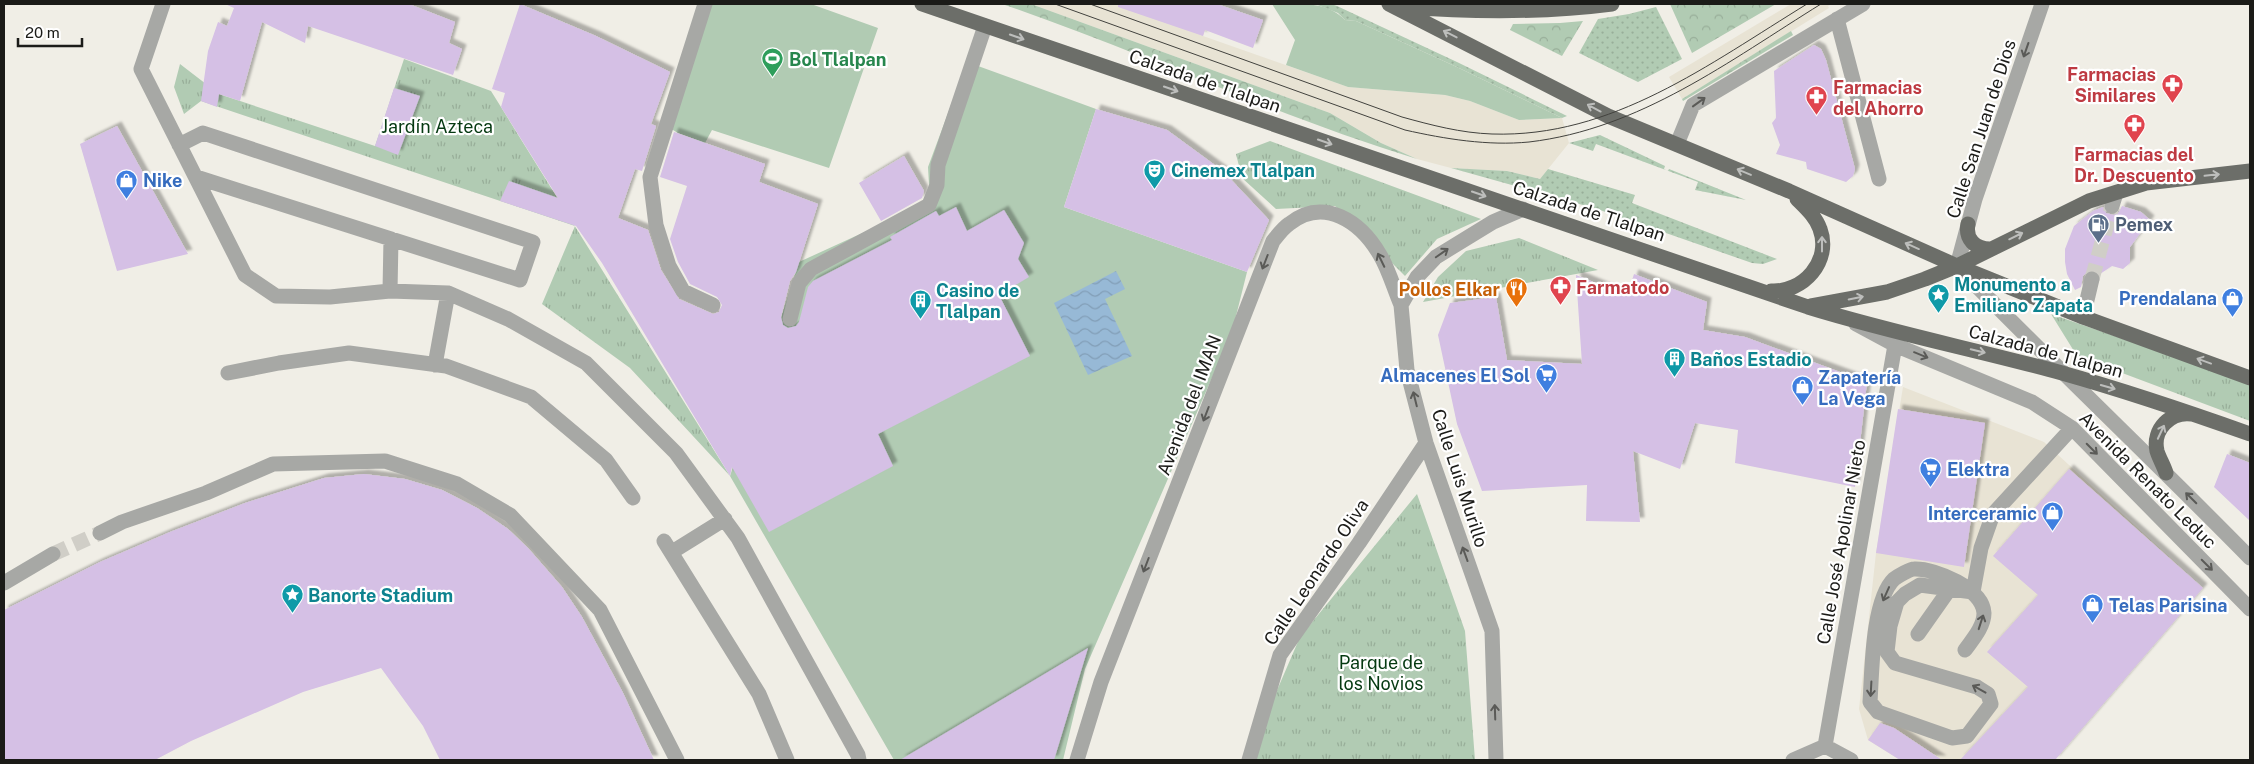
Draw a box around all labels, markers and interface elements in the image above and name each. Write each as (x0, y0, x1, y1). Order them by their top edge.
scale bar (18, 15, 81, 47)
text: 20 m (25, 24, 60, 41)
one-way arrow (1443, 29, 1458, 38)
one-way arrow (1009, 33, 1024, 42)
street label: Calle San Juan de Dios (1942, 37, 2020, 221)
one-way arrow (2021, 42, 2030, 57)
street label: Calzada de Tlalpan (1126, 45, 1284, 117)
sports icon: Bol Tlalpan (761, 47, 785, 78)
place label: Bol Tlalpan (789, 49, 886, 70)
place label: Farmacias Similares (2067, 64, 2156, 106)
pharmacy icon: Farmacias Similares (2160, 72, 2184, 103)
place label: Farmacias del Ahorro (1833, 77, 1924, 119)
one-way arrow (1163, 85, 1179, 95)
pharmacy icon: Farmacias del Ahorro (1805, 85, 1829, 116)
one-way arrow (1692, 97, 1706, 107)
one-way arrow (1587, 103, 1602, 113)
pharmacy icon: Farmacias del Dr. Descuento (2122, 112, 2146, 143)
park label: Jardín Azteca (381, 116, 493, 137)
one-way arrow (1317, 138, 1332, 147)
place label: Farmacias del Dr. Descuento (2074, 144, 2194, 186)
theatre icon: Cinemex Tlalpan (1143, 158, 1167, 189)
place label: Cinemex Tlalpan (1171, 160, 1315, 181)
one-way arrow (1737, 167, 1752, 177)
shop icon: Nike (115, 168, 139, 199)
place label: Nike (143, 170, 182, 191)
one-way arrow (2204, 170, 2220, 180)
street label: Calzada de Tlalpan (1510, 176, 1668, 246)
one-way arrow (1470, 190, 1486, 199)
fuel station icon: Pemex (2087, 212, 2111, 243)
place label: Pemex (2115, 214, 2174, 235)
one-way arrow (2008, 231, 2023, 240)
one-way arrow (1817, 236, 1827, 252)
one-way arrow (1905, 241, 1920, 251)
one-way arrow (1435, 248, 1449, 258)
one-way arrow (1376, 253, 1386, 268)
one-way arrow (1260, 254, 1269, 269)
place label: Monumento a Emiliano Zapata (1954, 274, 2093, 316)
pharmacy icon: Farmatodo (1548, 275, 1572, 306)
restaurant icon: Pollos Elkar (1504, 277, 1528, 308)
place label: Farmatodo (1576, 277, 1669, 298)
place label: Pollos Elkar (1399, 279, 1501, 300)
place label: Casino de Tlalpan (936, 280, 1019, 322)
place icon: Monumento a Emiliano Zapata (1926, 282, 1950, 313)
shop icon: Prendalana (2221, 286, 2245, 317)
building icon: Casino de Tlalpan (908, 288, 932, 319)
place label: Prendalana (2119, 288, 2217, 309)
one-way arrow (1848, 292, 1864, 302)
street label: Calzada de Tlalpan (1967, 320, 2125, 382)
street label: Avenida del IMAN (1153, 332, 1225, 478)
building icon: Baños Estadio (1662, 347, 1686, 378)
one-way arrow (1969, 347, 1985, 357)
place label: Baños Estadio (1690, 349, 1812, 370)
one-way arrow (1913, 351, 1928, 361)
one-way arrow (2197, 356, 2213, 365)
supermarket icon: Almacenes El Sol (1534, 363, 1558, 394)
place label: Almacenes El Sol (1380, 365, 1530, 386)
place label: Zapatería La Vega (1818, 367, 1901, 409)
shop icon: Zapatería La Vega (1790, 375, 1814, 406)
one-way arrow (2100, 383, 2116, 392)
one-way arrow (1410, 392, 1419, 408)
one-way arrow (1200, 406, 1210, 421)
street label: Calle Luis Murillo (1428, 406, 1492, 550)
street label: Avenida Renato Leduc (2075, 407, 2221, 553)
one-way arrow (2156, 424, 2166, 439)
street label: Calle José Apolinar Nieto (1813, 438, 1869, 646)
one-way arrow (2086, 443, 2098, 455)
supermarket icon: Elektra (1919, 457, 1943, 488)
place label: Elektra (1947, 459, 2009, 480)
one-way arrow (2185, 492, 2198, 504)
street label: Calle Leonardo Oliva (1259, 495, 1373, 649)
shop icon: Interceramic (2041, 501, 2065, 532)
place label: Interceramic (1928, 503, 2037, 524)
one-way arrow (1460, 547, 1469, 562)
one-way arrow (1141, 557, 1151, 572)
one-way arrow (2200, 558, 2212, 570)
place icon: Banorte Stadium (280, 583, 304, 614)
place label: Banorte Stadium (308, 585, 453, 606)
one-way arrow (1881, 586, 1891, 601)
shop icon: Telas Parisina (2081, 593, 2105, 624)
place label: Telas Parisina (2109, 595, 2228, 616)
one-way arrow (1977, 614, 1986, 630)
park label: Parque de los Novios (1339, 652, 1423, 694)
one-way arrow (1866, 681, 1875, 697)
one-way arrow (1971, 684, 1986, 694)
one-way arrow (1490, 704, 1500, 720)

